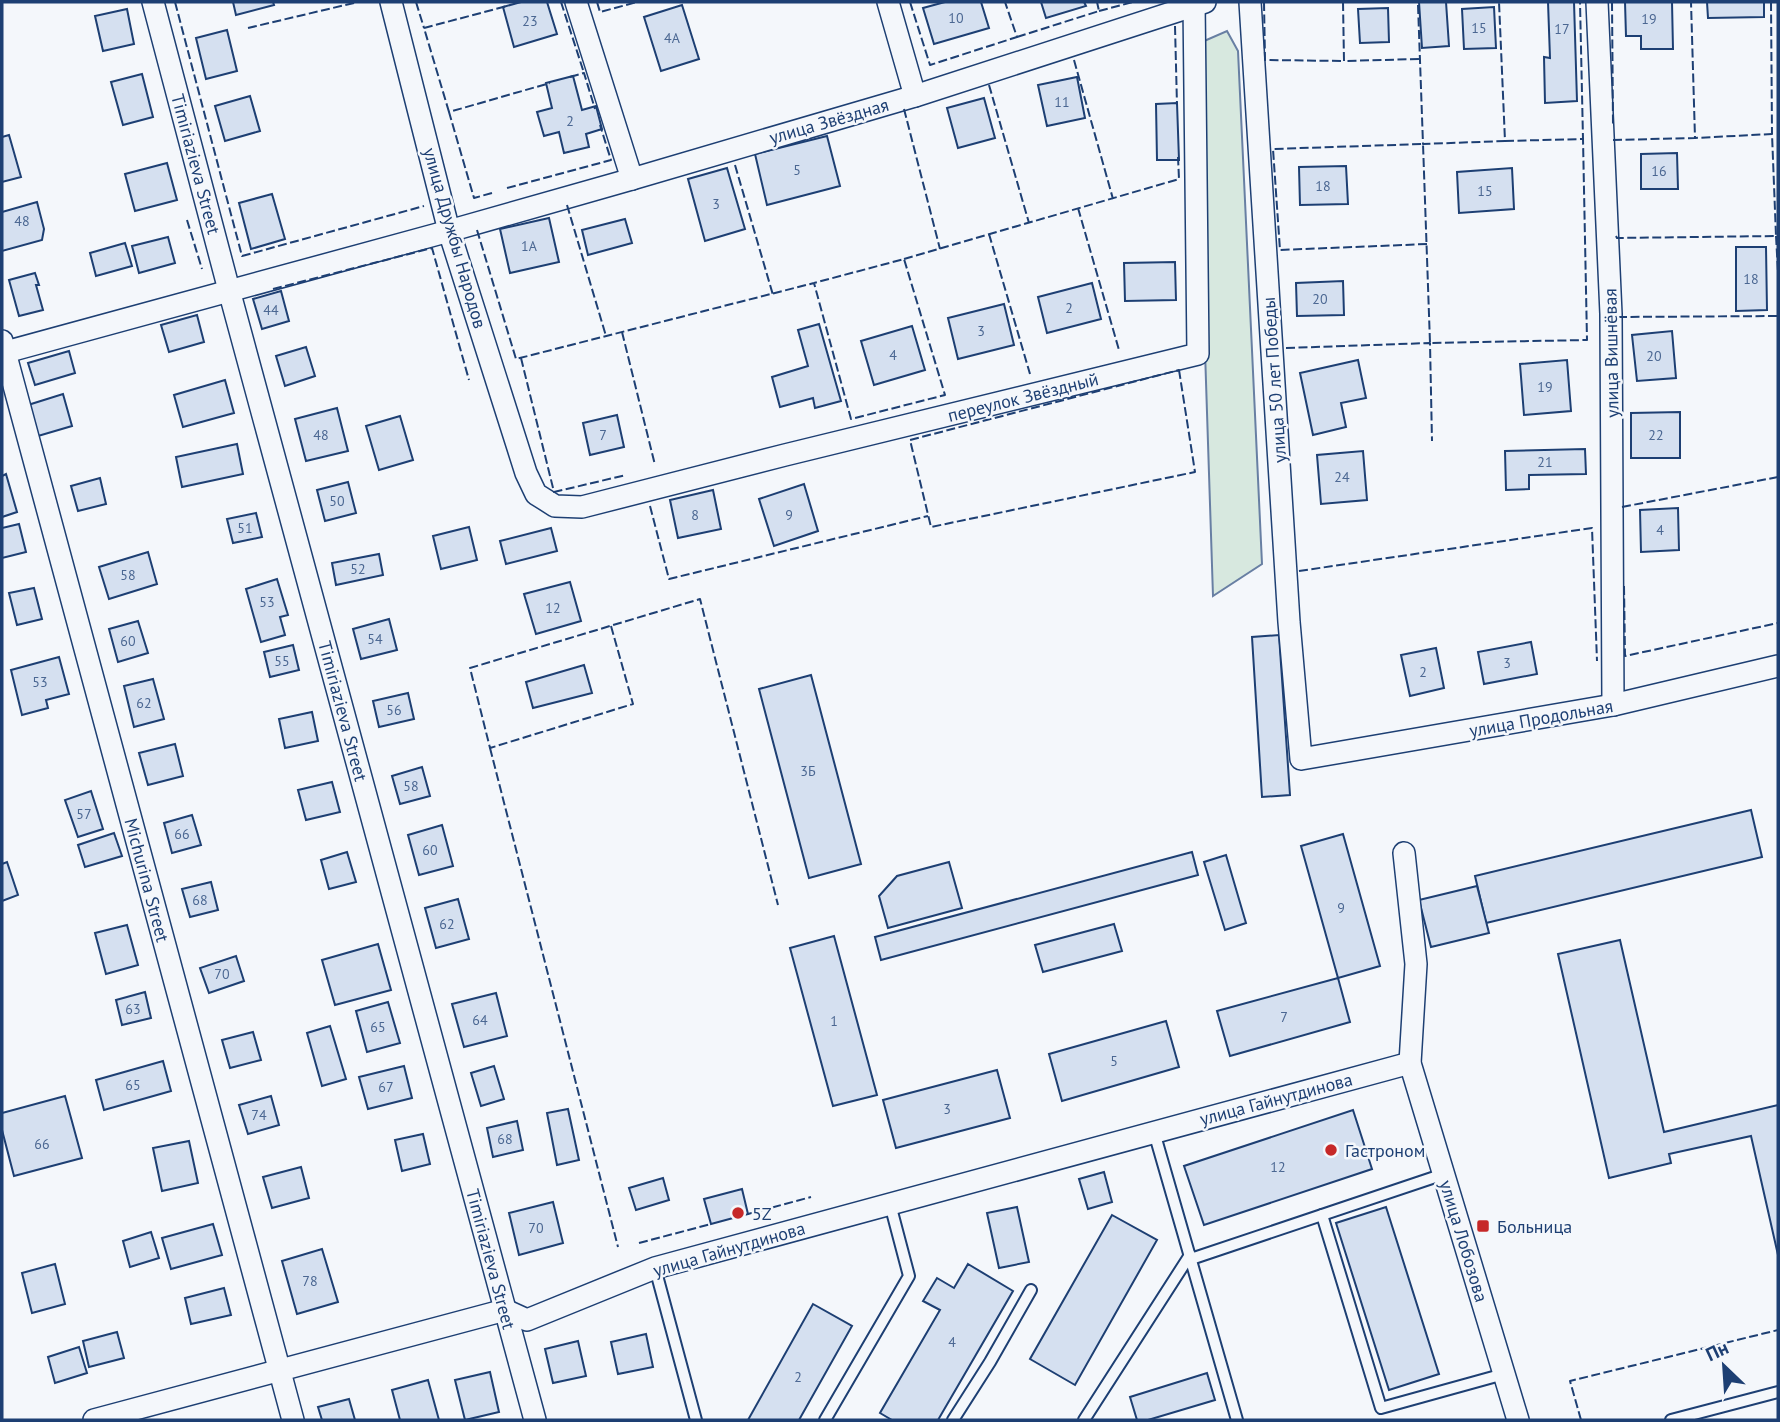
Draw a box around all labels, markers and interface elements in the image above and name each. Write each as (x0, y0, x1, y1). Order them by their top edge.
house number: 10 (948, 9, 964, 27)
house number: 19 (1641, 10, 1657, 28)
house number: 23 (522, 12, 538, 30)
house number: 15 (1471, 19, 1487, 37)
house number: 17 (1554, 20, 1570, 38)
house number: 4А (664, 29, 681, 47)
street label: Timiriazieva Street (166, 91, 226, 237)
street label: улица Звёздная (767, 93, 891, 149)
house number: 11 (1054, 93, 1070, 111)
house number: 2 (566, 112, 574, 130)
street label: улица Дружбы Народов (418, 145, 492, 331)
house number: 5 (793, 161, 801, 179)
house number: 16 (1651, 162, 1667, 180)
house number: 18 (1315, 177, 1331, 195)
house number: 15 (1477, 182, 1493, 200)
house number: 3 (712, 195, 720, 213)
house number: 48 (14, 212, 30, 230)
house number: 1А (521, 237, 538, 255)
house number: 18 (1743, 270, 1759, 288)
street label: улица Вишнёвая (1598, 288, 1624, 418)
house number: 20 (1312, 290, 1328, 308)
street label: улица 50 лет Победы (1257, 296, 1291, 464)
house number: 2 (1065, 299, 1073, 317)
house number: 44 (263, 301, 279, 319)
house number: 3 (977, 322, 985, 340)
house number: 4 (889, 346, 897, 364)
house number: 20 (1646, 347, 1662, 365)
street label: переулок Звёздный (945, 367, 1101, 427)
house number: 19 (1537, 378, 1553, 396)
house number: 48 (313, 426, 329, 444)
house number: 7 (599, 426, 607, 444)
house number: 22 (1648, 426, 1664, 444)
house number: 21 (1537, 453, 1553, 471)
house number: 24 (1334, 468, 1350, 486)
house number: 50 (329, 492, 345, 510)
house number: 8 (691, 506, 699, 524)
house number: 9 (785, 506, 793, 524)
house number: 51 (237, 519, 253, 537)
house number: 4 (1656, 521, 1664, 539)
house number: 52 (350, 560, 366, 578)
house number: 58 (120, 566, 136, 584)
house number: 53 (259, 593, 275, 611)
house number: 12 (545, 599, 561, 617)
house number: 54 (367, 630, 383, 648)
house number: 60 (120, 632, 136, 650)
street label: Timiriazieva Street (313, 638, 373, 784)
house number: 55 (274, 652, 290, 670)
house number: 3 (1503, 654, 1511, 672)
house number: 2 (1419, 663, 1427, 681)
house number: 53 (32, 673, 48, 691)
house number: 62 (136, 694, 152, 712)
street label: улица Продольная (1467, 694, 1615, 742)
house number: 56 (386, 701, 402, 719)
house number: 3Б (800, 762, 816, 780)
house number: 58 (403, 777, 419, 795)
house number: 57 (76, 805, 92, 823)
street label: Michurina Street (119, 816, 175, 944)
house number: 66 (174, 825, 190, 843)
house number: 60 (422, 841, 438, 859)
house number: 68 (192, 891, 208, 909)
house number: 9 (1337, 899, 1345, 917)
house number: 62 (439, 915, 455, 933)
house number: 70 (214, 965, 230, 983)
house number: 63 (125, 1000, 141, 1018)
house number: 7 (1280, 1008, 1288, 1026)
house number: 64 (472, 1011, 488, 1029)
house number: 1 (830, 1012, 838, 1030)
house number: 65 (370, 1018, 386, 1036)
house number: 5 (1110, 1052, 1118, 1070)
street label: улица Гайнутдинова (1197, 1068, 1355, 1130)
house number: 65 (125, 1076, 141, 1094)
house number: 67 (378, 1078, 394, 1096)
house number: 3 (943, 1100, 951, 1118)
house number: 74 (251, 1106, 267, 1124)
house number: 68 (497, 1130, 513, 1148)
house number: 66 (34, 1135, 50, 1153)
place label: Гастроном (1345, 1139, 1425, 1162)
marker: Гастроном (1323, 1142, 1339, 1158)
house number: 12 (1270, 1158, 1286, 1176)
street label: улица Лобозова (1435, 1177, 1493, 1305)
street label: Timiriazieva Street (461, 1186, 521, 1332)
place label: 5Z (752, 1202, 772, 1225)
marker: 5Z (730, 1205, 746, 1221)
place label: Больница (1497, 1215, 1572, 1238)
street label: улица Гайнутдинова (650, 1216, 808, 1282)
marker: Больница (1475, 1218, 1491, 1234)
house number: 70 (528, 1219, 544, 1237)
house number: 78 (302, 1272, 318, 1290)
north arrow (1689, 1331, 1759, 1401)
house number: 4 (948, 1333, 956, 1351)
text: Пн (1702, 1335, 1732, 1366)
house number: 2 (794, 1368, 802, 1386)

